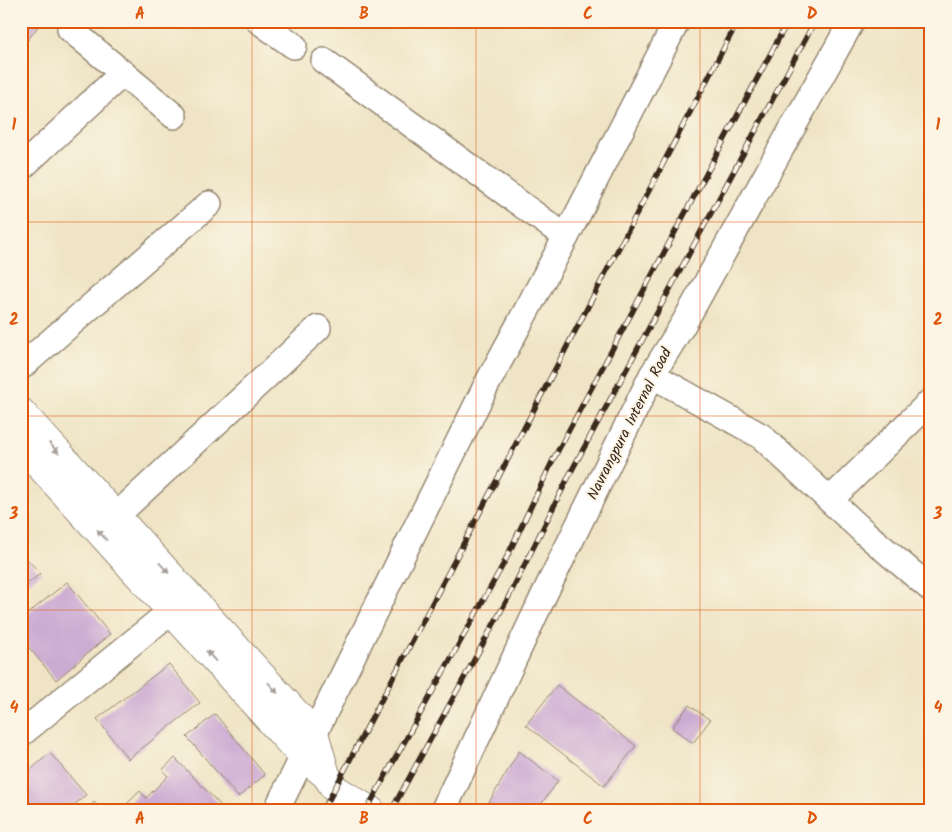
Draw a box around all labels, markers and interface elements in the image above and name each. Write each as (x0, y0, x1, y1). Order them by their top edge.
text: A (135, 2, 145, 27)
text: B (359, 2, 369, 27)
text: C (583, 2, 593, 27)
text: D (807, 2, 818, 27)
text: 1 (12, 113, 17, 138)
text: 1 (936, 113, 941, 138)
text: 2 (9, 308, 19, 333)
text: 2 (933, 308, 943, 333)
street label: Navrangpura Internal Road (581, 343, 679, 504)
one-way arrow (48, 442, 60, 454)
text: 3 (9, 502, 19, 527)
text: 3 (933, 502, 943, 527)
one-way arrow (96, 529, 108, 541)
one-way arrow (158, 562, 170, 574)
one-way arrow (205, 650, 217, 662)
one-way arrow (267, 682, 279, 694)
text: 4 (10, 696, 19, 721)
text: 4 (934, 696, 943, 721)
text: A (135, 807, 145, 832)
text: B (359, 807, 369, 832)
text: C (583, 807, 593, 832)
text: D (807, 807, 818, 832)

